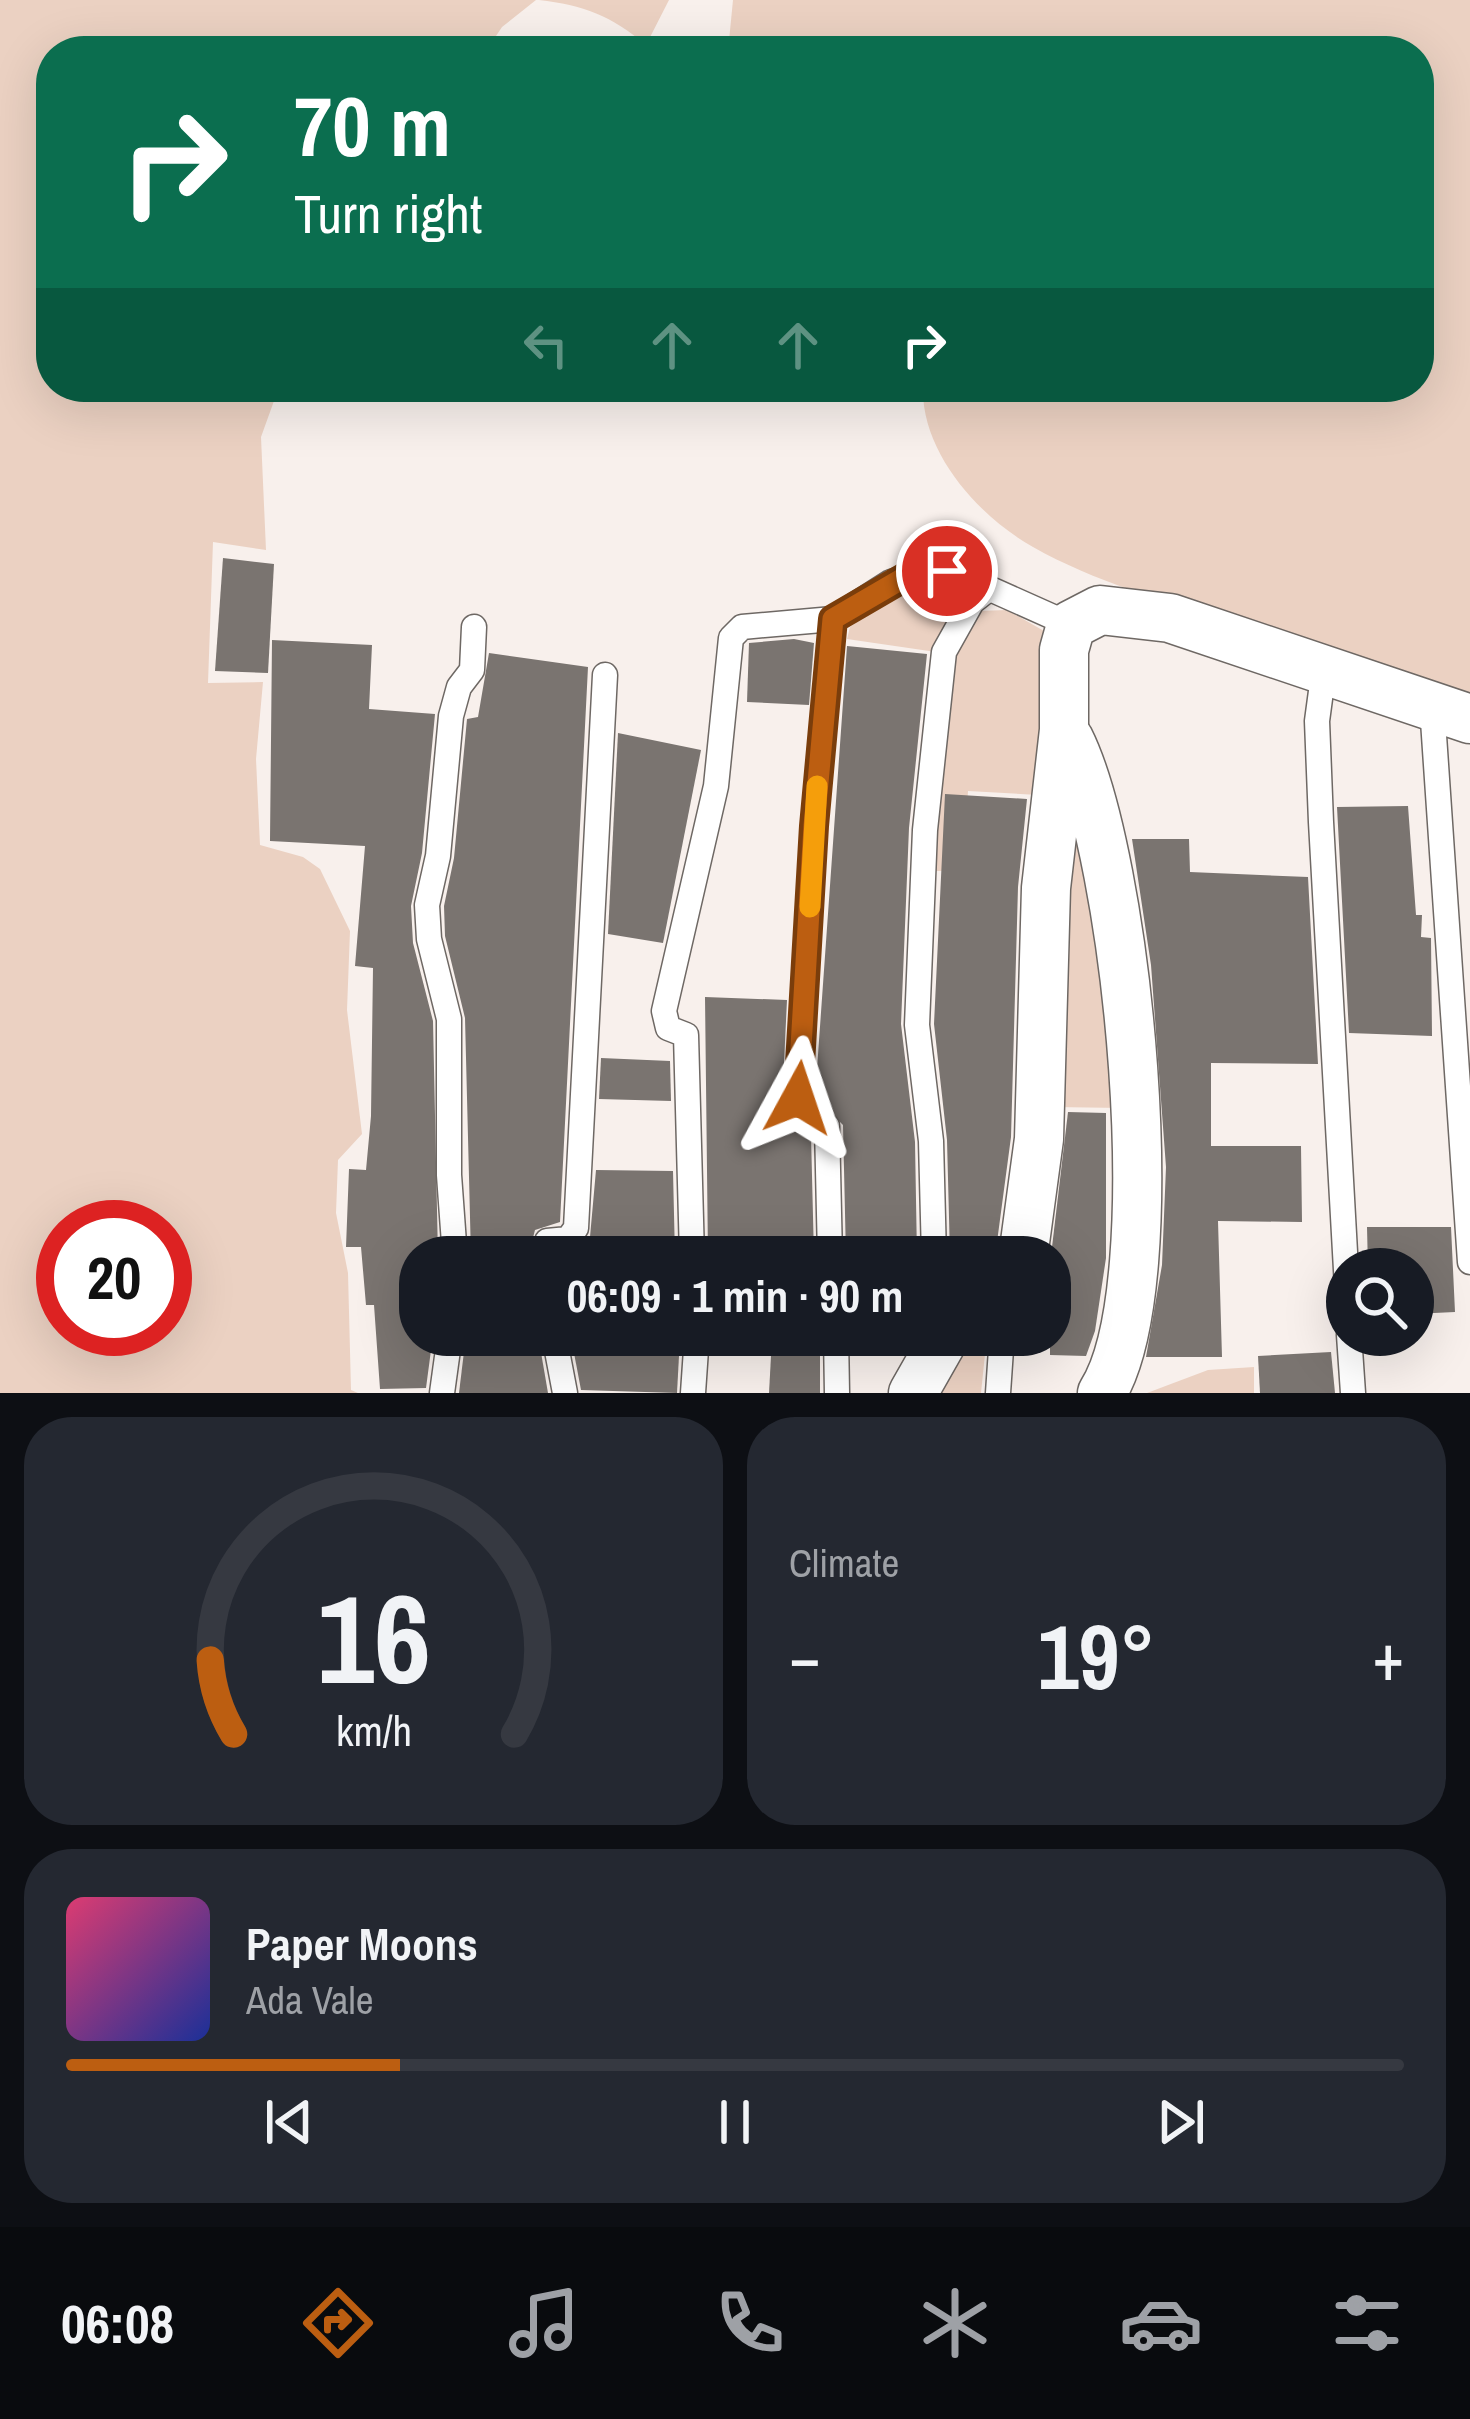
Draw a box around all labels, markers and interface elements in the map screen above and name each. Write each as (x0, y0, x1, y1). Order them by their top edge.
text: 70 m (294, 69, 451, 182)
icon: right (96, 84, 252, 240)
text: Turn right (294, 177, 482, 250)
icon: left (513, 312, 579, 378)
icon: ahead (639, 312, 705, 378)
icon: ahead (765, 312, 831, 378)
icon: right (891, 312, 957, 378)
pin (896, 520, 998, 622)
icon: arrive (914, 538, 980, 604)
position arrow (735, 1035, 861, 1161)
speed limit sign: 20 (36, 1200, 192, 1356)
map controls (1326, 1248, 1434, 1356)
button: search (1326, 1248, 1434, 1356)
text: 06:09 · 1 min · 90 m (567, 1265, 903, 1326)
text: Climate (789, 1537, 899, 1589)
text: 16 (317, 1554, 430, 1722)
text: 19° (1037, 1596, 1156, 1717)
text: − (789, 1612, 821, 1701)
text: + (1372, 1612, 1404, 1701)
text: km/h (335, 1702, 412, 1759)
text: Paper Moons (246, 1913, 478, 1974)
text: Ada Vale (246, 1974, 373, 2026)
icon: previous (256, 2089, 322, 2155)
icon: pause (702, 2089, 768, 2155)
icon: next (1148, 2089, 1214, 2155)
icon: directions (296, 2281, 380, 2365)
icon: music (502, 2281, 586, 2365)
icon: phone (708, 2281, 792, 2365)
icon: climate (913, 2281, 997, 2365)
icon: car (1119, 2281, 1203, 2365)
icon: filters (1325, 2281, 1409, 2365)
text: 06:08 (61, 2287, 174, 2360)

